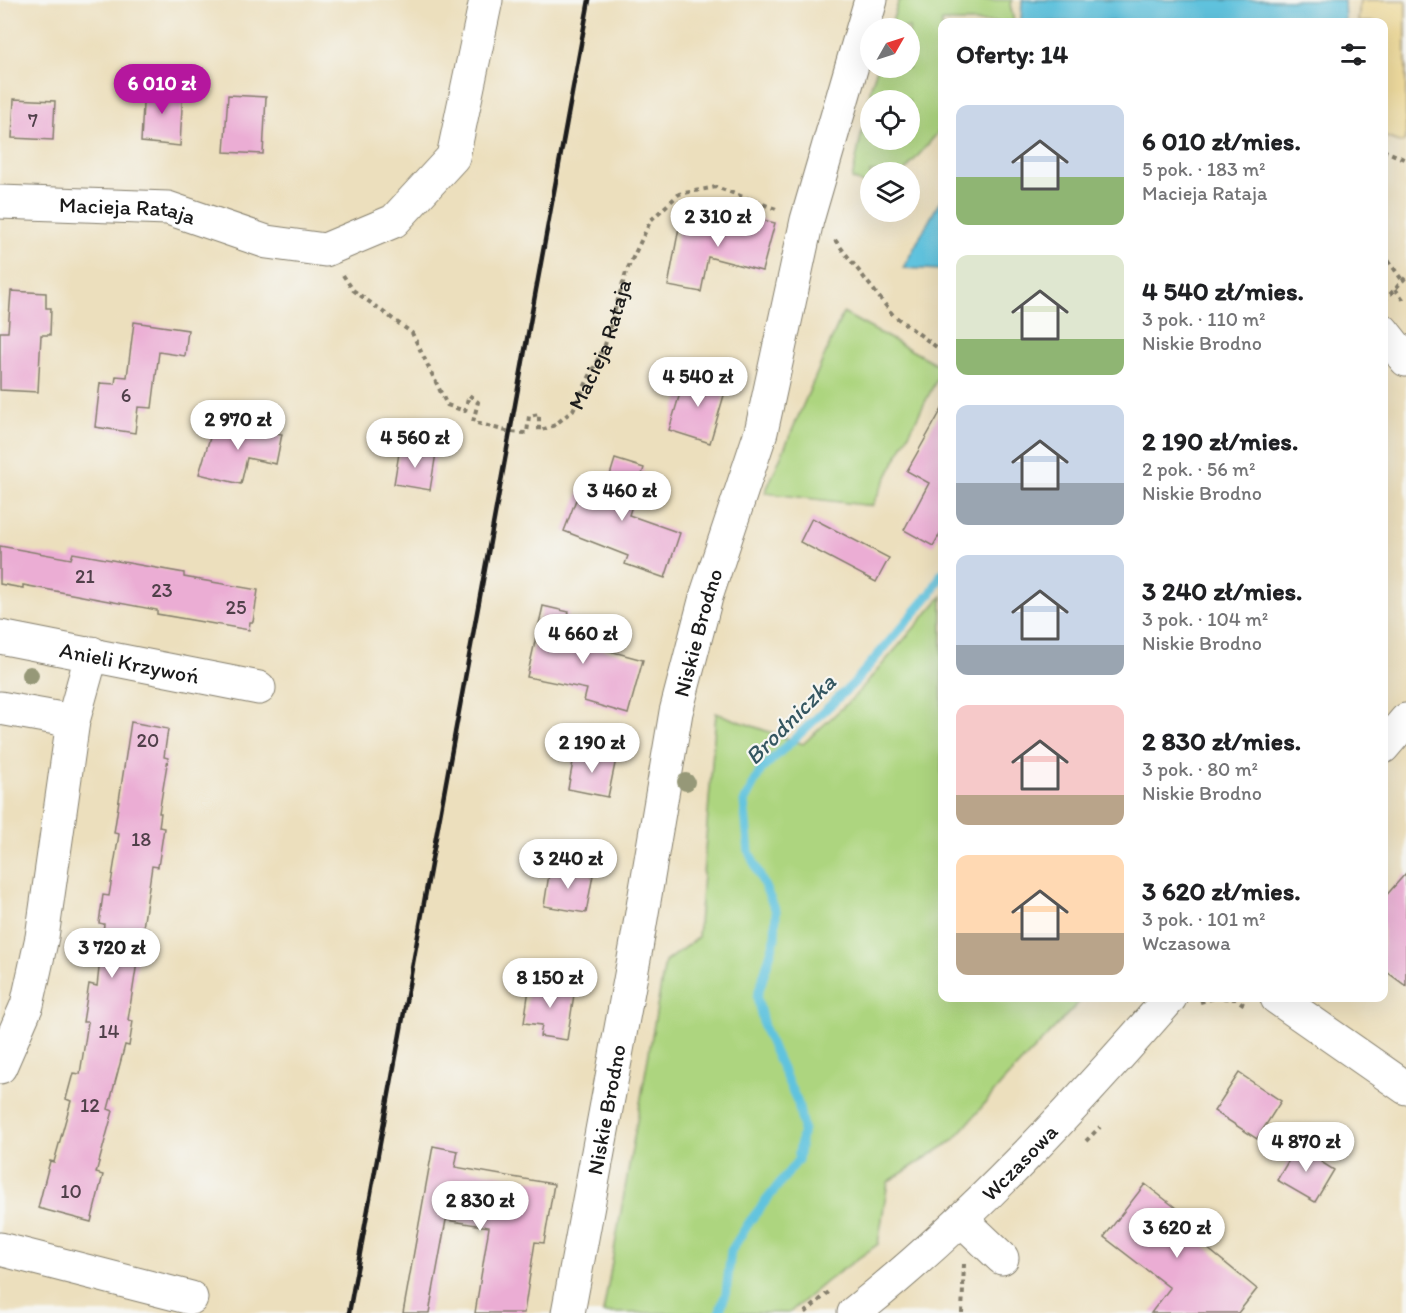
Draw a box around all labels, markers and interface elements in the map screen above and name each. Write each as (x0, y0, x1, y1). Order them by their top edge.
north arrow (860, 18, 920, 78)
map controls (860, 18, 920, 222)
text: Oferty: 14 (956, 38, 1068, 70)
icon: filters (1337, 38, 1370, 71)
pin: 6 010 zł (100, 64, 224, 115)
text: 6 010 zł (128, 71, 196, 95)
button: locate (860, 90, 920, 150)
house number: 7 (28, 108, 38, 132)
text: 6 010 zł/mies. (1142, 125, 1301, 157)
icon: home (1004, 129, 1076, 201)
text: 5 pok. · 183 m² (1142, 157, 1265, 181)
button: layers (860, 162, 920, 222)
text: Macieja Rataja (1142, 181, 1267, 205)
street label: Macieja Rataja (59, 191, 200, 230)
pin: 2 310 zł (656, 197, 780, 248)
text: 2 310 zł (684, 204, 752, 228)
text: 4 540 zł/mies. (1142, 275, 1304, 307)
street label: Macieja Rataja (562, 276, 637, 414)
icon: home (1004, 279, 1076, 351)
text: 3 pok. · 110 m² (1142, 307, 1266, 331)
text: Niskie Brodno (1142, 331, 1262, 355)
pin: 4 540 zł (636, 357, 760, 408)
text: 4 540 zł (663, 364, 733, 388)
house number: 6 (121, 383, 131, 407)
pin: 2 970 zł (176, 400, 300, 451)
text: 2 970 zł (204, 407, 272, 431)
pin: 4 560 zł (353, 418, 477, 469)
text: 4 560 zł (380, 425, 450, 449)
text: 2 190 zł/mies. (1142, 425, 1298, 457)
icon: home (1004, 429, 1076, 501)
text: 2 pok. · 56 m² (1142, 457, 1255, 481)
pin: 3 460 zł (560, 471, 684, 522)
text: 3 460 zł (587, 478, 657, 502)
text: Niskie Brodno (1142, 481, 1262, 505)
house number: 21 (75, 564, 95, 588)
street label: Niskie Brodno (667, 565, 728, 700)
text: 3 240 zł/mies. (1142, 575, 1302, 607)
house number: 23 (151, 578, 173, 602)
icon: home (1004, 579, 1076, 651)
house number: 25 (225, 595, 247, 619)
text: 3 pok. · 104 m² (1142, 607, 1268, 631)
pin: 4 660 zł (521, 614, 645, 665)
text: 4 660 zł (548, 621, 618, 645)
text: Niskie Brodno (1142, 631, 1262, 655)
street label: Anieli Krzywoń (58, 636, 202, 690)
water label: Brodniczka (738, 667, 842, 771)
pin: 2 190 zł (530, 723, 654, 774)
text: 2 830 zł/mies. (1142, 725, 1301, 757)
house number: 20 (137, 728, 159, 752)
icon: home (1004, 729, 1076, 801)
text: 2 190 zł (559, 730, 625, 754)
text: 3 pok. · 80 m² (1142, 757, 1258, 781)
text: Niskie Brodno (1142, 781, 1262, 805)
house number: 18 (131, 827, 151, 851)
pin: 3 240 zł (506, 839, 630, 890)
text: 3 240 zł (533, 846, 603, 870)
text: 3 620 zł/mies. (1142, 875, 1301, 907)
icon: home (1004, 879, 1076, 951)
text: 3 pok. · 101 m² (1142, 907, 1266, 931)
pin: 3 720 zł (50, 928, 174, 979)
text: Wczasowa (1142, 931, 1231, 955)
text: 3 720 zł (78, 935, 146, 959)
pin: 8 150 zł (488, 958, 612, 1009)
text: 8 150 zł (516, 965, 584, 989)
house number: 14 (98, 1019, 120, 1043)
street label: Niskie Brodno (581, 1042, 631, 1177)
house number: 12 (80, 1093, 100, 1117)
street label: Wczasowa (976, 1117, 1063, 1206)
pin: 4 870 zł (1244, 1122, 1368, 1173)
text: 4 870 zł (1271, 1129, 1341, 1153)
house number: 10 (60, 1179, 82, 1203)
pin: 2 830 zł (418, 1181, 542, 1232)
text: 2 830 zł (446, 1188, 514, 1212)
pin: 3 620 zł (1115, 1208, 1239, 1259)
text: 3 620 zł (1143, 1215, 1211, 1239)

